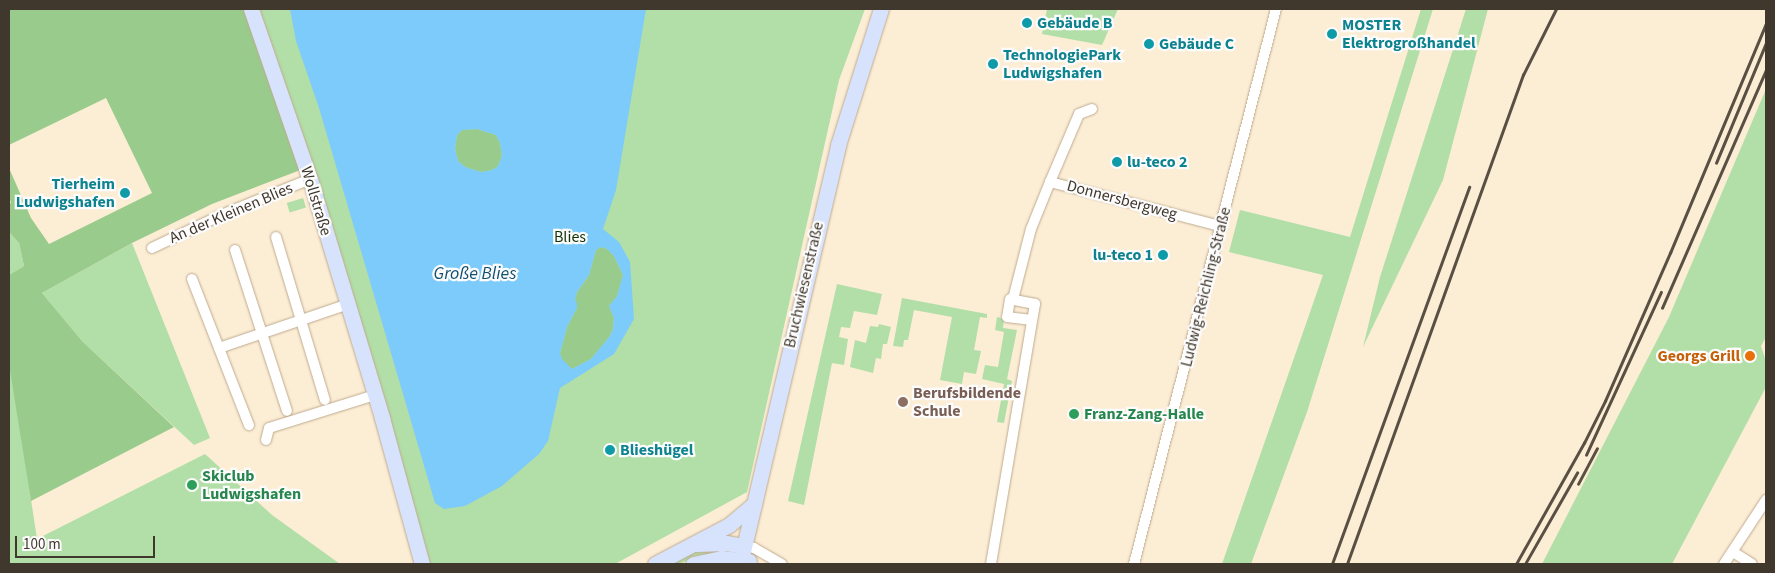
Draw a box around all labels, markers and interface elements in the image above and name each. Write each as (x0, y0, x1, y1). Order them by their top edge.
place label: Gebäude B (1037, 13, 1112, 33)
place label: MOSTER Elektrogroßhandel (1342, 15, 1476, 53)
marker: Gebäude B (1021, 17, 1033, 29)
marker: MOSTER Elektrogroßhandel (1326, 28, 1338, 40)
place label: Gebäude C (1159, 34, 1234, 54)
marker: Gebäude C (1143, 38, 1155, 50)
place label: TechnologiePark Ludwigshafen (1003, 45, 1121, 83)
marker: TechnologiePark Ludwigshafen (987, 58, 999, 70)
place label: lu-teco 2 (1127, 152, 1187, 172)
marker: lu-teco 2 (1111, 156, 1123, 168)
street label: Wollstraße (296, 164, 336, 238)
place label: Tierheim Ludwigshafen (16, 174, 115, 212)
street label: Donnersbergweg (1065, 176, 1179, 224)
street label: An der Kleinen Blies (166, 178, 296, 248)
marker: Tierheim Ludwigshafen (119, 187, 131, 199)
street label: Ludwig-Reichling-Straße (1177, 205, 1235, 369)
street label: Bruchwiesenstraße (780, 220, 828, 350)
park label: Blies (554, 227, 586, 247)
place label: lu-teco 1 (1093, 245, 1153, 265)
marker: lu-teco 1 (1157, 249, 1169, 261)
water label: Große Blies (434, 263, 516, 285)
place label: Georgs Grill (1657, 346, 1740, 366)
marker: Georgs Grill (1744, 350, 1756, 362)
place label: Berufsbildende Schule (913, 383, 1021, 421)
marker: Berufsbildende Schule (897, 396, 909, 408)
place label: Franz-Zang-Halle (1084, 404, 1204, 424)
marker: Franz-Zang-Halle (1068, 408, 1080, 420)
place label: Blieshügel (620, 440, 693, 460)
marker: Blieshügel (604, 444, 616, 456)
place label: Skiclub Ludwigshafen (202, 466, 301, 504)
marker: Skiclub Ludwigshafen (186, 479, 198, 491)
scale bar (18, 526, 158, 558)
text: 100 m (23, 534, 61, 555)

